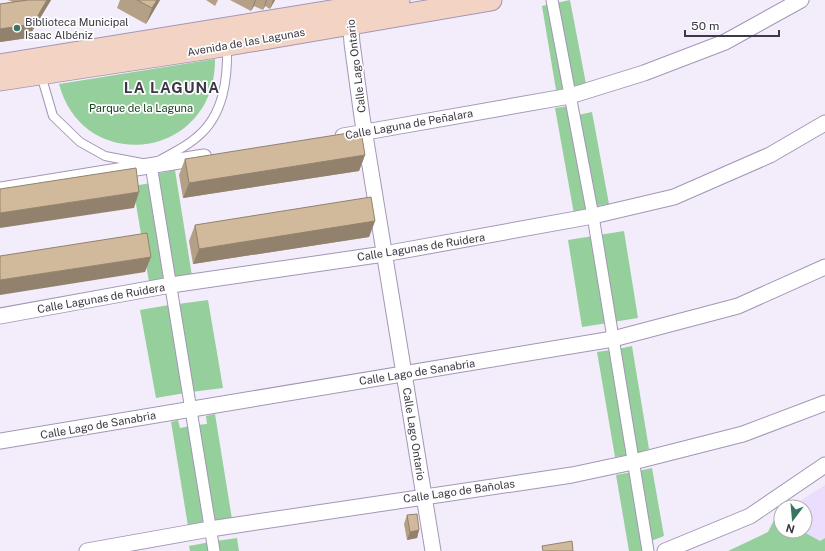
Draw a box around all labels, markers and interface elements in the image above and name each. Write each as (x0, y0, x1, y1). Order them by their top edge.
scale bar (685, 12, 779, 38)
place label: Biblioteca Municipal Isaac Albéniz (25, 16, 129, 41)
street label: Calle Lago Ontario (344, 19, 368, 113)
text: 50 m (691, 19, 719, 33)
marker: Biblioteca Municipal Isaac Albéniz (12, 23, 22, 33)
street label: Avenida de las Lagunas (186, 26, 306, 58)
district label: LA LAGUNA (124, 79, 220, 96)
park label: Parque de la Laguna (89, 102, 193, 114)
street label: Calle Laguna de Peñalara (344, 107, 474, 141)
street label: Calle Lagunas de Ruidera (356, 231, 486, 263)
street label: Calle Lagunas de Ruidera (36, 281, 166, 315)
street label: Calle Lago de Sanabria (358, 357, 476, 387)
street label: Calle Lago Ontario (401, 387, 427, 481)
street label: Calle Lago de Sanabria (39, 409, 157, 441)
street label: Calle Lago de Bañolas (402, 477, 516, 505)
north arrow (773, 499, 813, 539)
text: N (784, 522, 796, 536)

